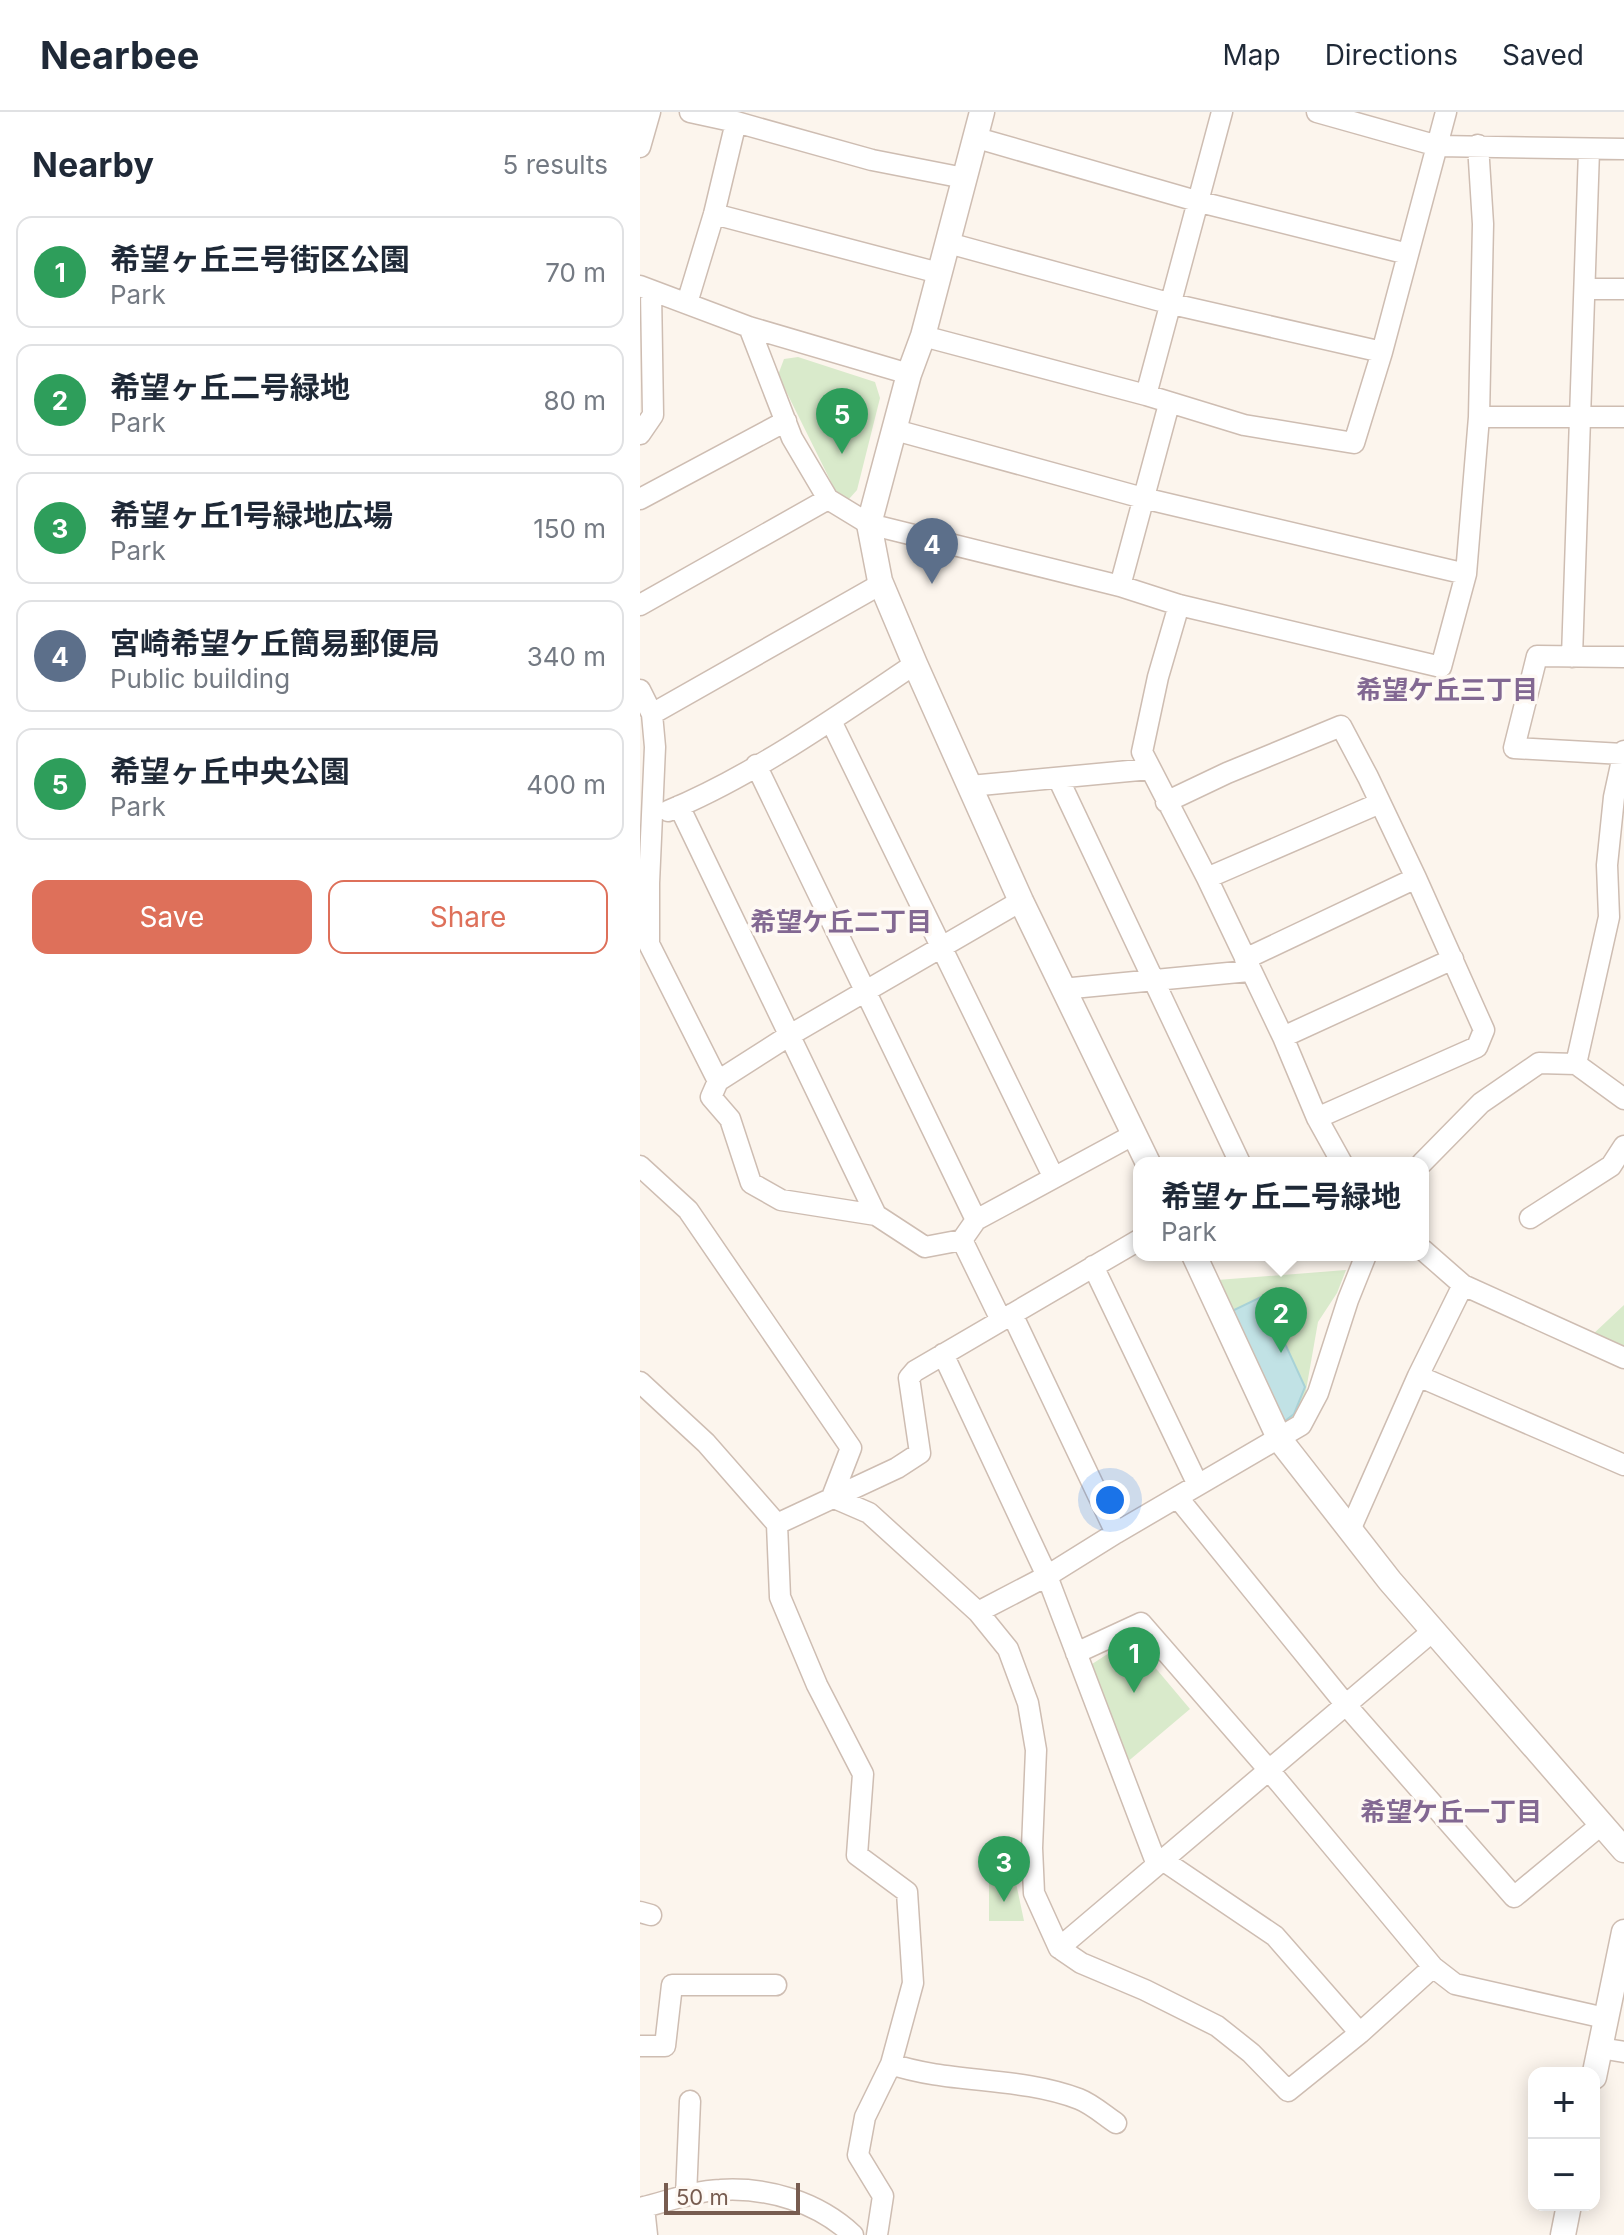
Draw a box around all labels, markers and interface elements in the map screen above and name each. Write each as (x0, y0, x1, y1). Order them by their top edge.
text: Nearbee (40, 32, 199, 78)
text: Map (1222, 38, 1281, 72)
text: Directions (1325, 38, 1458, 72)
text: Saved (1502, 38, 1584, 72)
text: Nearby (32, 144, 154, 185)
text: 5 results (503, 149, 608, 180)
text: 希望ヶ丘三号街区公園 (110, 241, 410, 277)
text: 1 (54, 257, 66, 288)
text: 70 m (545, 257, 606, 288)
text: Park (110, 279, 166, 310)
text: 希望ヶ丘二号緑地 (110, 369, 350, 405)
text: 2 (52, 385, 68, 416)
text: 80 m (543, 385, 606, 416)
pin: 5 (816, 388, 868, 454)
text: Park (110, 407, 166, 438)
text: 希望ヶ丘1号緑地広場 (110, 497, 393, 533)
text: 3 (52, 513, 68, 544)
text: 150 m (533, 513, 606, 544)
pin: 4 (906, 518, 958, 584)
text: Park (110, 535, 166, 566)
text: 宮崎希望ケ丘簡易郵便局 (110, 625, 440, 661)
text: 4 (51, 641, 69, 672)
text: 340 m (527, 641, 606, 672)
text: Public building (110, 663, 290, 694)
district label: 希望ケ丘三丁目 (1356, 674, 1538, 705)
text: 希望ヶ丘中央公園 (110, 753, 350, 789)
text: 5 (52, 769, 68, 800)
text: 400 m (526, 769, 606, 800)
text: Park (110, 791, 166, 822)
button: Save (32, 880, 312, 954)
button: Share (328, 880, 608, 954)
district label: 希望ケ丘二丁目 (750, 906, 932, 937)
popup (1133, 1157, 1429, 1261)
text: 希望ヶ丘二号緑地 (1161, 1178, 1401, 1214)
text: Park (1161, 1216, 1217, 1247)
pin: 2 (1255, 1287, 1307, 1353)
your location (1090, 1480, 1130, 1520)
pin: 1 (1108, 1627, 1160, 1693)
district label: 希望ケ丘一丁目 (1360, 1796, 1542, 1827)
pin: 3 (978, 1836, 1030, 1902)
map controls (1528, 2067, 1600, 2211)
button: + (1528, 2067, 1600, 2139)
button: − (1528, 2139, 1600, 2211)
scale bar (664, 2179, 800, 2215)
text: 50 m (676, 2184, 729, 2210)

